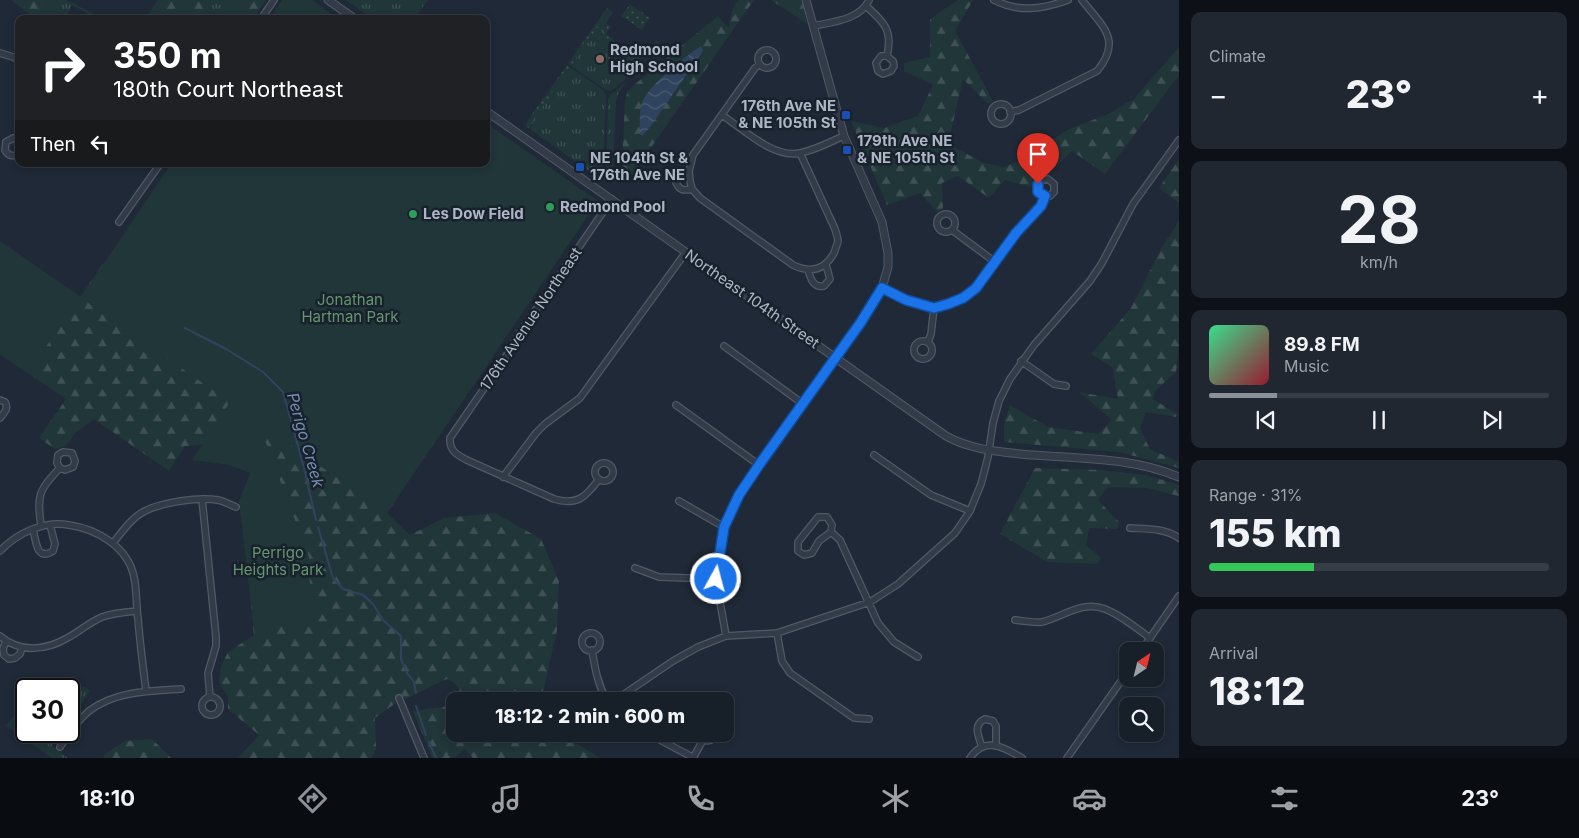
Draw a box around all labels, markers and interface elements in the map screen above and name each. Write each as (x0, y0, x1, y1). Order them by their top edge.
text: 350 m (113, 34, 222, 76)
icon: right (30, 35, 95, 100)
place label: Redmond High School (610, 40, 698, 76)
text: Climate (1209, 46, 1266, 66)
marker: Redmond High School (594, 53, 606, 65)
text: 23° (1346, 71, 1412, 117)
text: 180th Court Northeast (113, 76, 343, 102)
text: − (1209, 78, 1228, 112)
text: + (1530, 78, 1549, 112)
place label: 176th Ave NE & NE 105th St (738, 96, 836, 132)
marker: 176th Ave NE & NE 105th St (840, 109, 852, 121)
icon: left (86, 130, 114, 158)
place label: 179th Ave NE & NE 105th St (857, 131, 955, 167)
text: Then (30, 133, 76, 156)
pin (1017, 133, 1059, 184)
icon: arrive (1024, 140, 1052, 168)
marker: 179th Ave NE & NE 105th St (841, 144, 853, 156)
place label: NE 104th St & 176th Ave NE (590, 148, 688, 184)
marker: NE 104th St & 176th Ave NE (574, 161, 586, 173)
text: 28 (1337, 180, 1421, 259)
place label: Redmond Pool (560, 197, 665, 216)
marker: Redmond Pool (544, 201, 556, 213)
place label: Les Dow Field (423, 204, 524, 223)
marker: Les Dow Field (407, 208, 419, 220)
street label: 176th Avenue Northeast (476, 243, 586, 394)
street label: Northeast 104th Street (681, 245, 823, 352)
text: km/h (1360, 252, 1398, 272)
park label: Jonathan Hartman Park (301, 290, 399, 326)
text: 89.8 FM (1284, 333, 1360, 356)
text: Music (1284, 356, 1329, 376)
water label: Perigo Creek (283, 390, 329, 490)
icon: previous (1252, 406, 1280, 434)
icon: pause (1365, 406, 1393, 434)
icon: next (1478, 406, 1506, 434)
text: Range · 31% (1209, 485, 1303, 505)
text: 155 km (1209, 510, 1341, 556)
park label: Perrigo Heights Park (233, 543, 324, 579)
position arrow (689, 552, 741, 604)
north arrow (1119, 642, 1164, 688)
map controls (1119, 642, 1164, 742)
text: Arrival (1209, 643, 1258, 663)
text: 18:12 (1209, 668, 1305, 714)
speed limit sign: 30 (15, 678, 80, 743)
button: search (1119, 697, 1164, 742)
text: 18:12 · 2 min · 600 m (495, 705, 685, 728)
icon: directions (295, 781, 330, 816)
icon: music (489, 781, 524, 816)
icon: phone (683, 781, 718, 816)
icon: climate (878, 781, 913, 816)
icon: car (1072, 781, 1107, 816)
icon: filters (1267, 781, 1302, 816)
text: 18:10 (80, 785, 135, 811)
text: 23° (1461, 785, 1499, 811)

